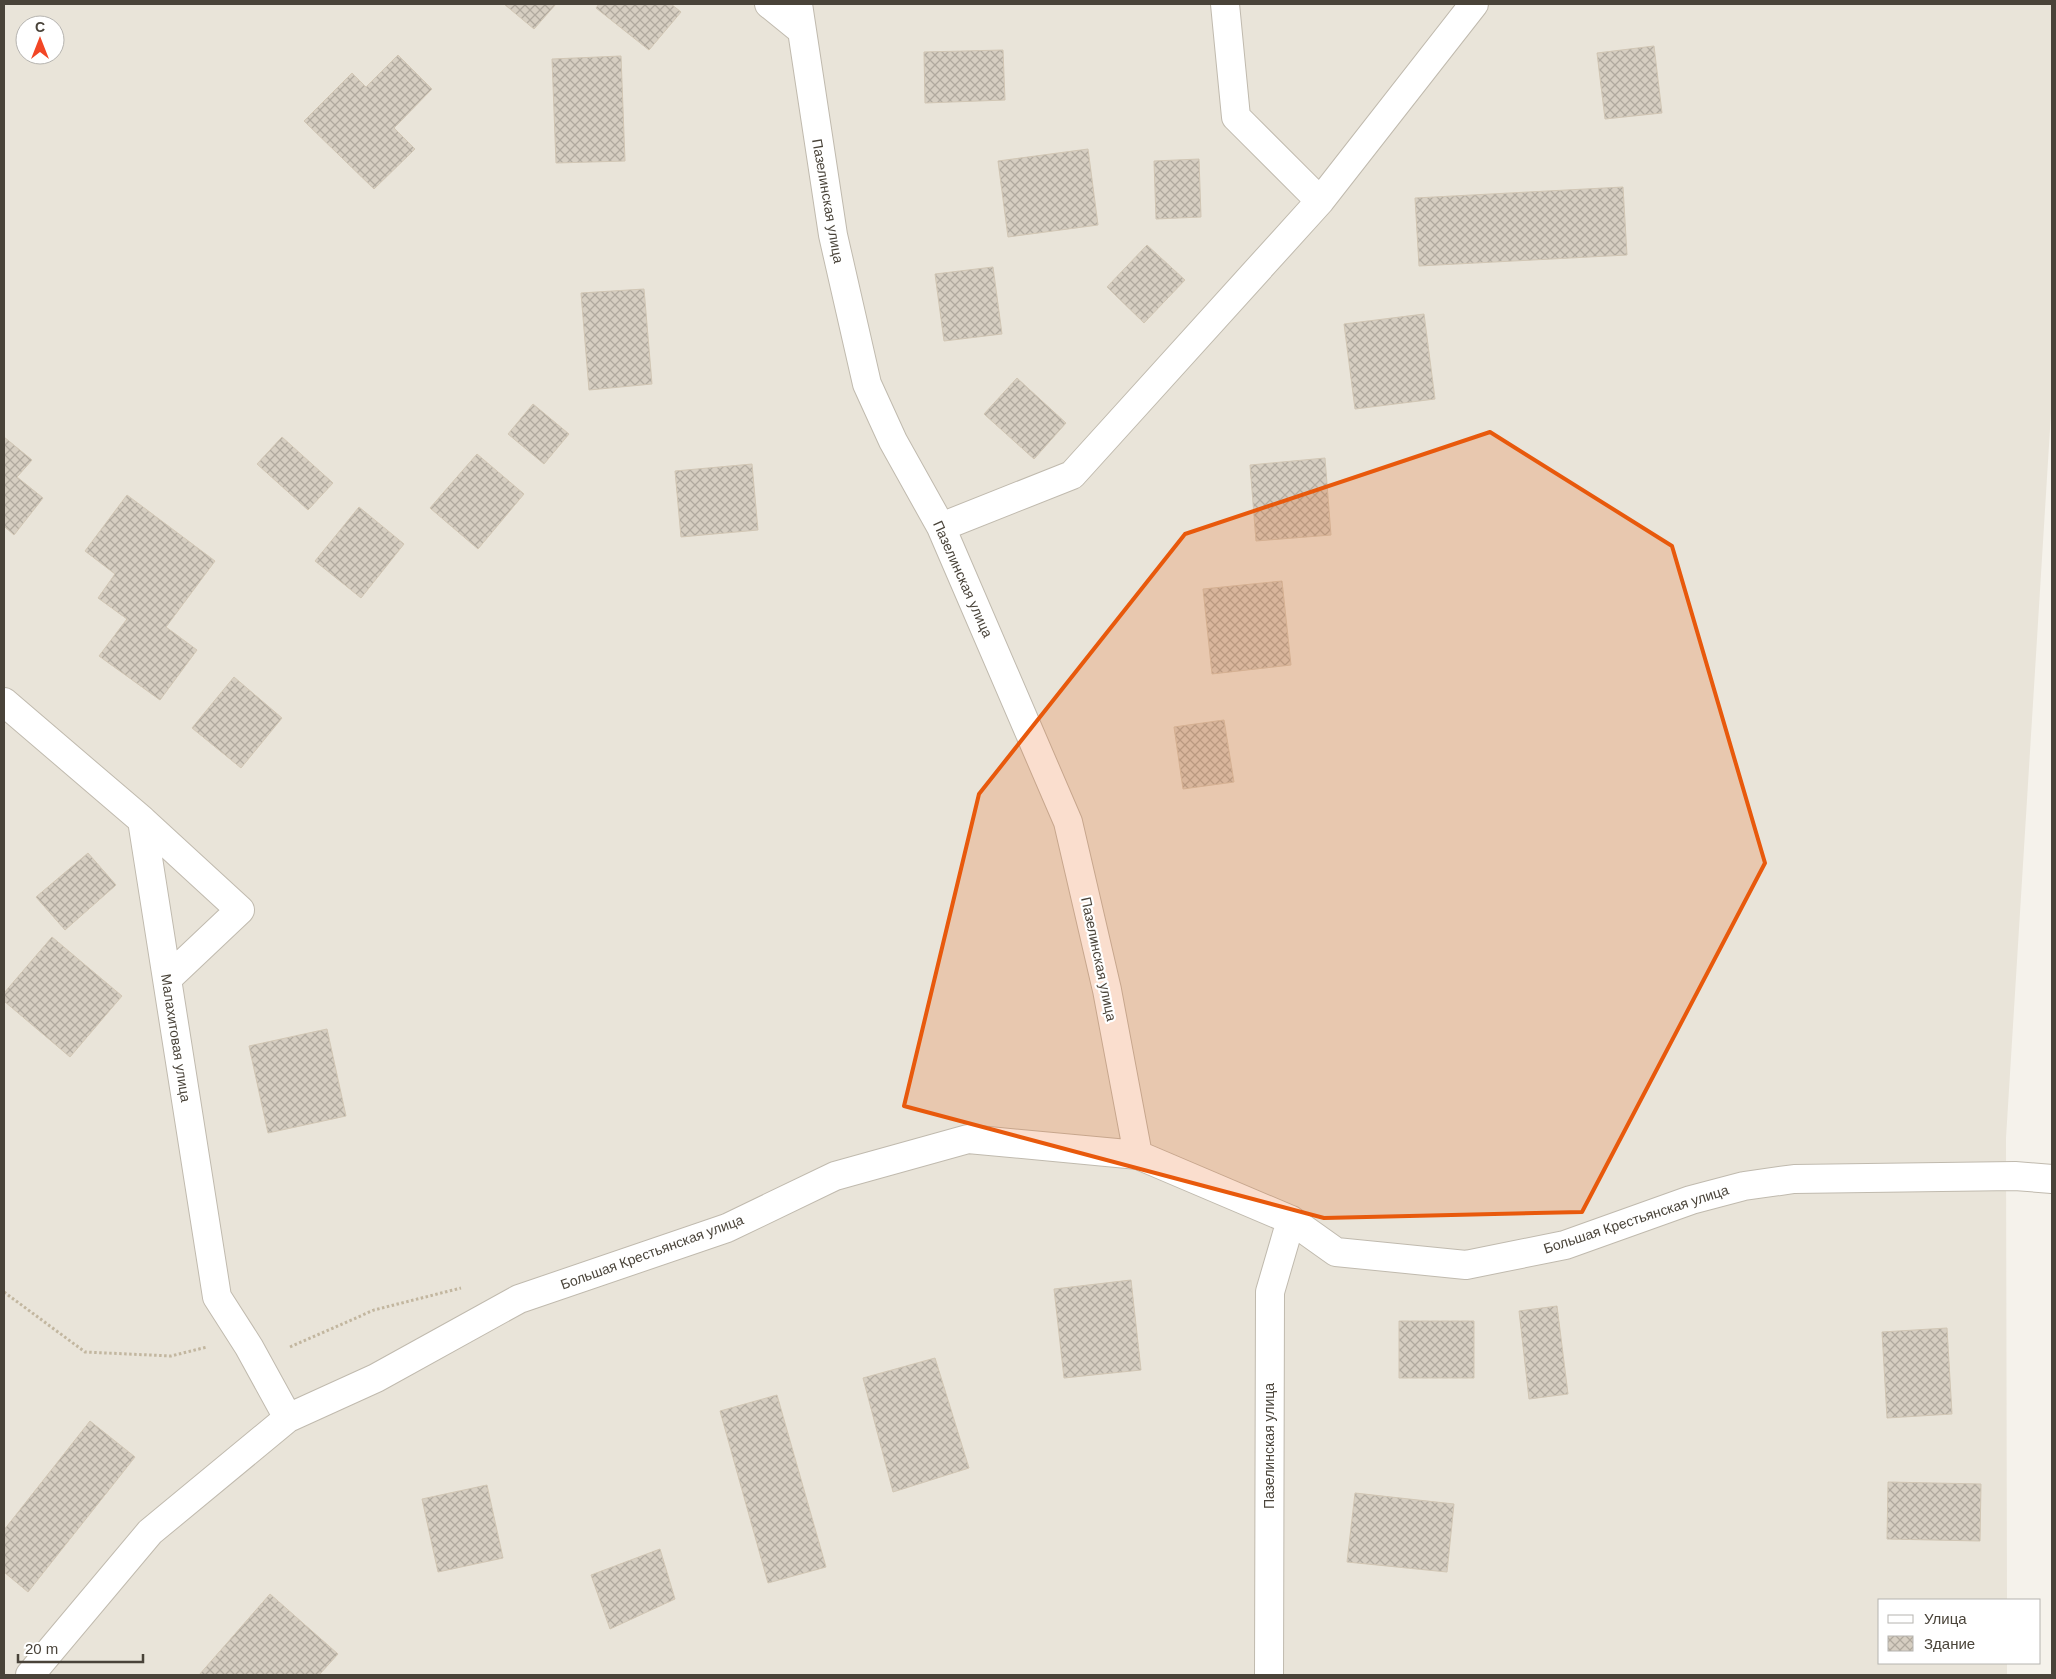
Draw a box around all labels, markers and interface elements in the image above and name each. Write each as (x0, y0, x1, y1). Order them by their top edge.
north arrow (15, 15, 65, 65)
text: С (35, 19, 45, 35)
street label: Пазелинская улица (809, 137, 847, 265)
street label: Пазелинская улица (930, 518, 996, 640)
street label: Пазелинская улица (1078, 896, 1120, 1023)
street label: Малахитовая улица (158, 973, 194, 1103)
street label: Большая Крестьянская улица (1541, 1181, 1731, 1257)
street label: Большая Крестьянская улица (558, 1211, 746, 1293)
street label: Пазелинская улица (1261, 1383, 1277, 1509)
legend (1878, 1599, 2041, 1664)
text: Улица (1924, 1610, 1967, 1627)
scale bar (18, 1632, 142, 1664)
text: Здание (1924, 1635, 1975, 1652)
text: 20 m (25, 1640, 58, 1657)

